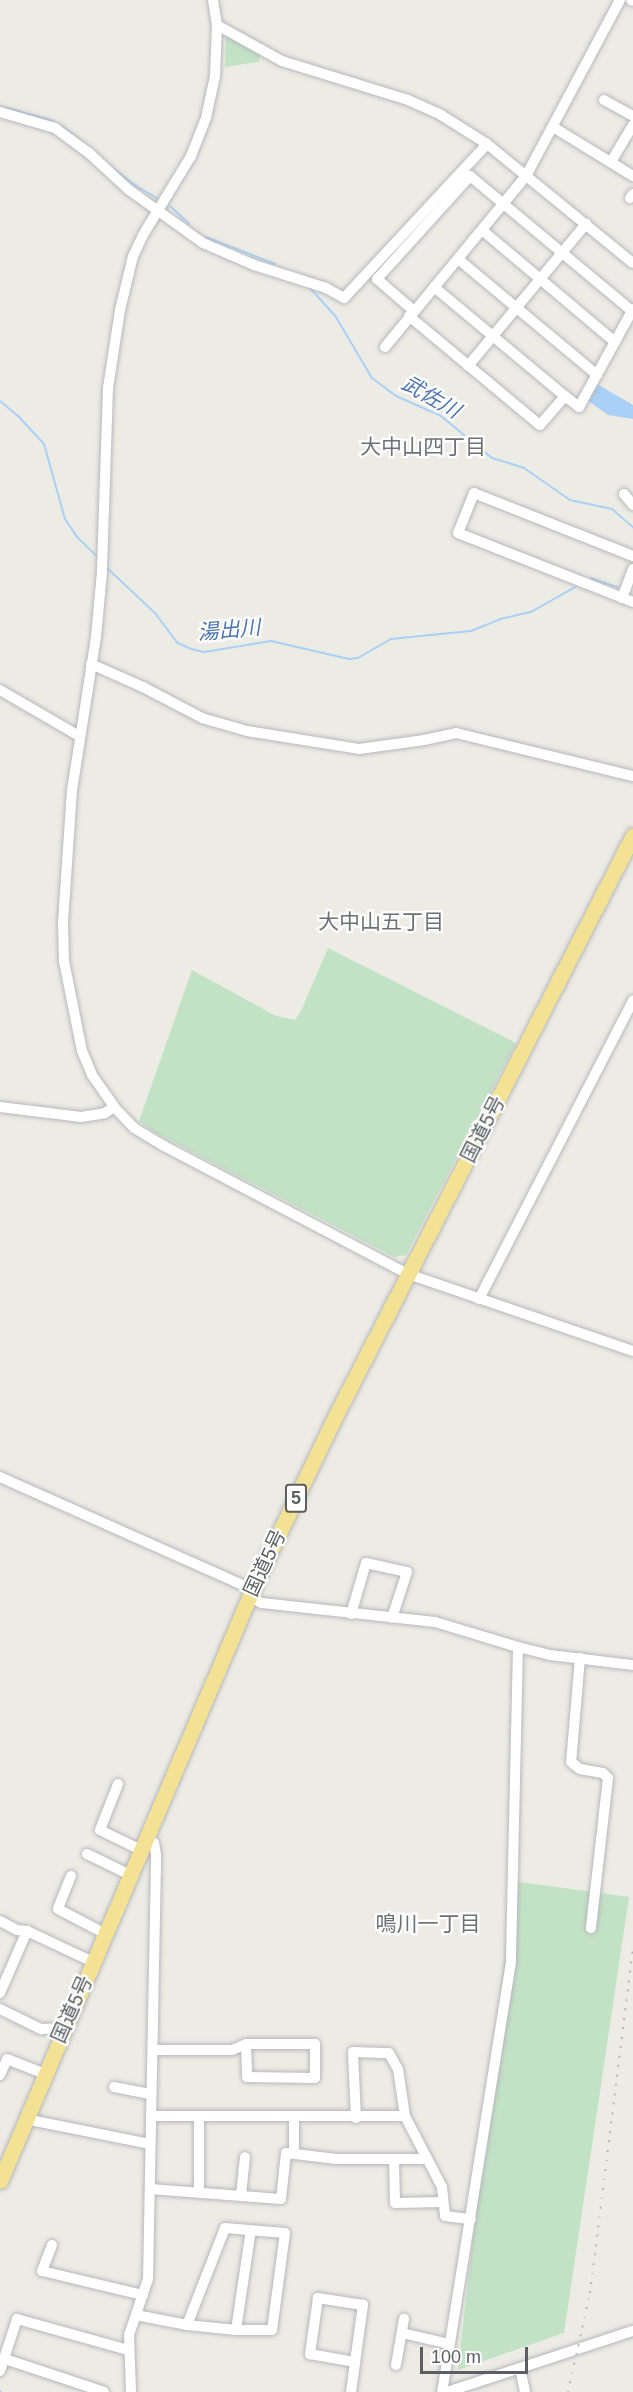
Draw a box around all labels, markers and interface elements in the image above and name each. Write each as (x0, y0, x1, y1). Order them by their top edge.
water label: 武佐川 (397, 370, 465, 424)
district label: 大中山四丁目 (360, 434, 486, 460)
water label: 湯出川 (197, 615, 261, 645)
district label: 大中山五丁目 (318, 909, 444, 935)
street label: 国道5号 (456, 1092, 510, 1166)
road number: 5 (284, 1483, 308, 1513)
street label: 国道5号 (239, 1526, 291, 1600)
district label: 鳴川一丁目 (376, 1911, 480, 1937)
street label: 国道5号 (47, 1972, 97, 2046)
scale bar (423, 2335, 531, 2373)
text: 100 m (431, 2347, 481, 2367)

